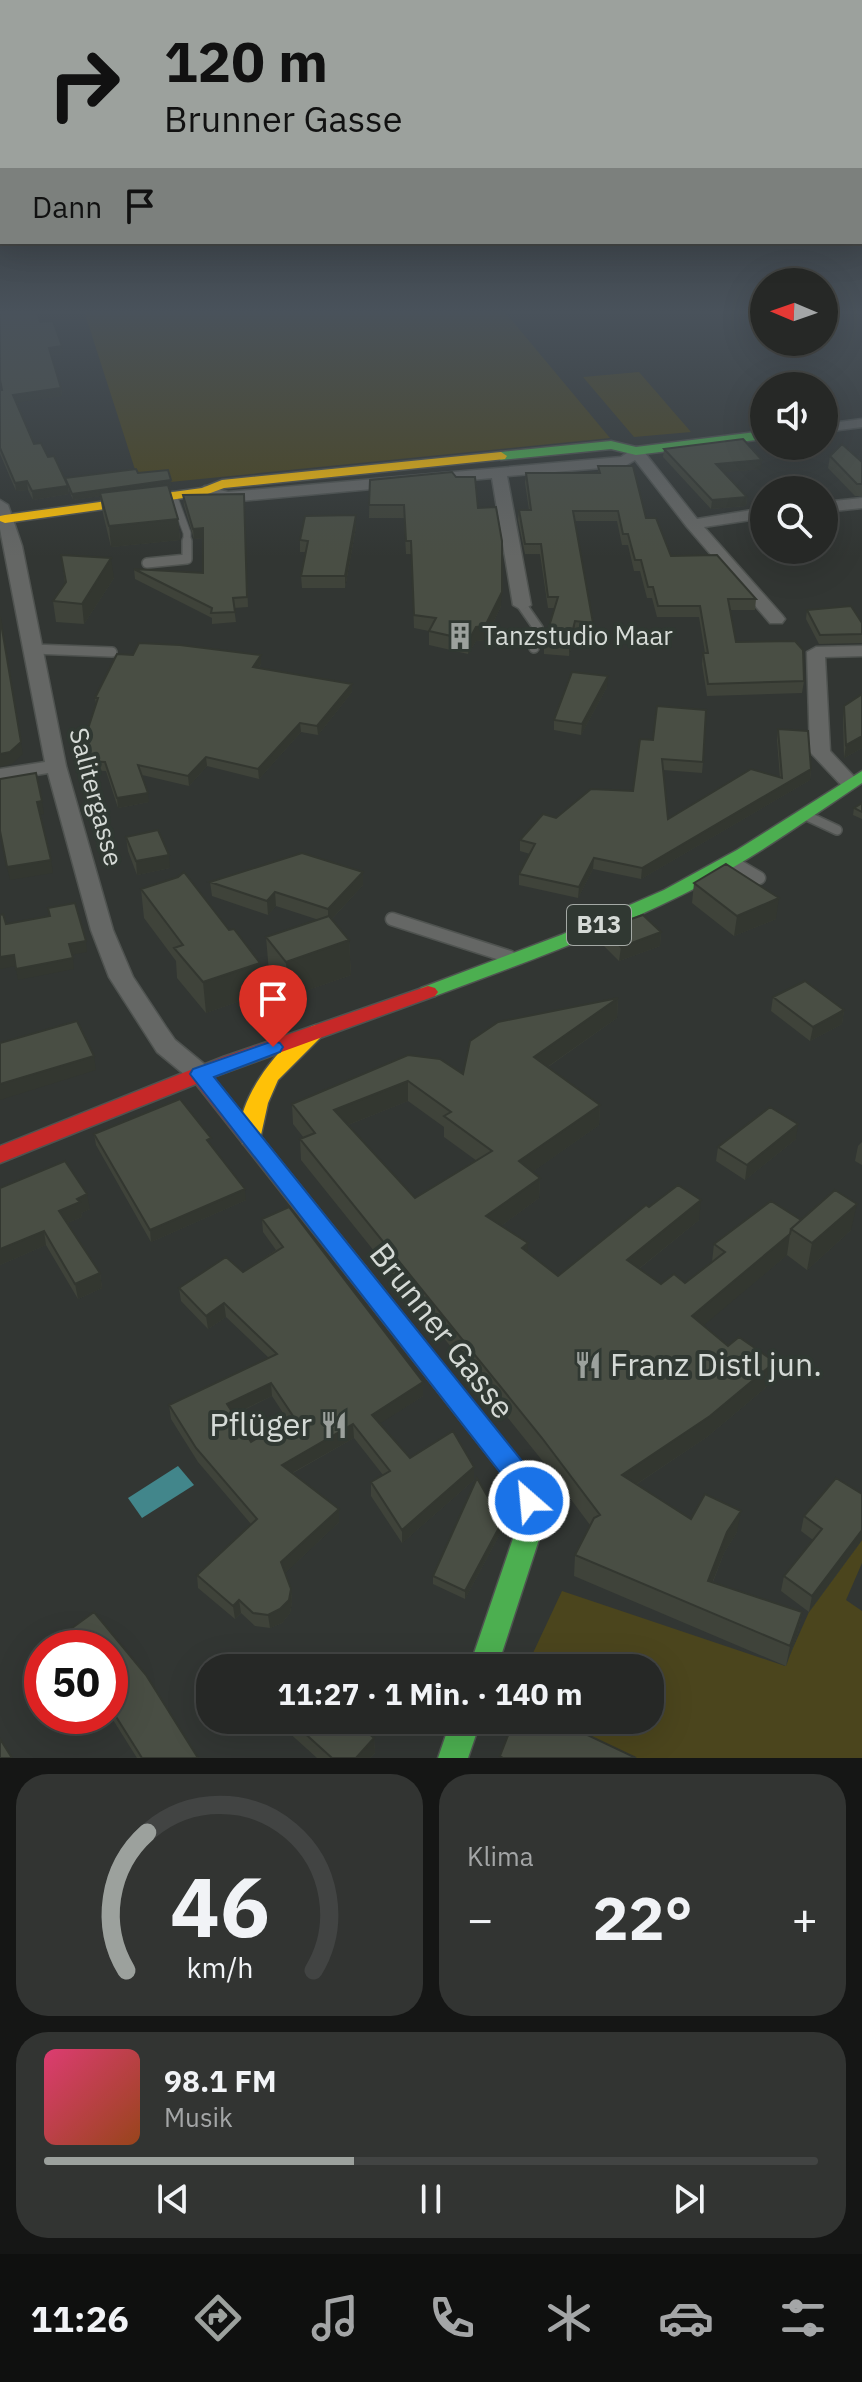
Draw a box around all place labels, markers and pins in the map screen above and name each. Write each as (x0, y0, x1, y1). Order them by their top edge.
place label: Tanzstudio Maar (482, 618, 673, 652)
building icon: Tanzstudio Maar (445, 621, 475, 651)
pin (239, 965, 307, 1047)
place label: Franz Distl jun. (610, 1343, 822, 1385)
restaurant icon: Franz Distl jun. (573, 1350, 603, 1380)
place label: Pflüger (209, 1403, 312, 1445)
restaurant icon: Pflüger (319, 1410, 349, 1440)

